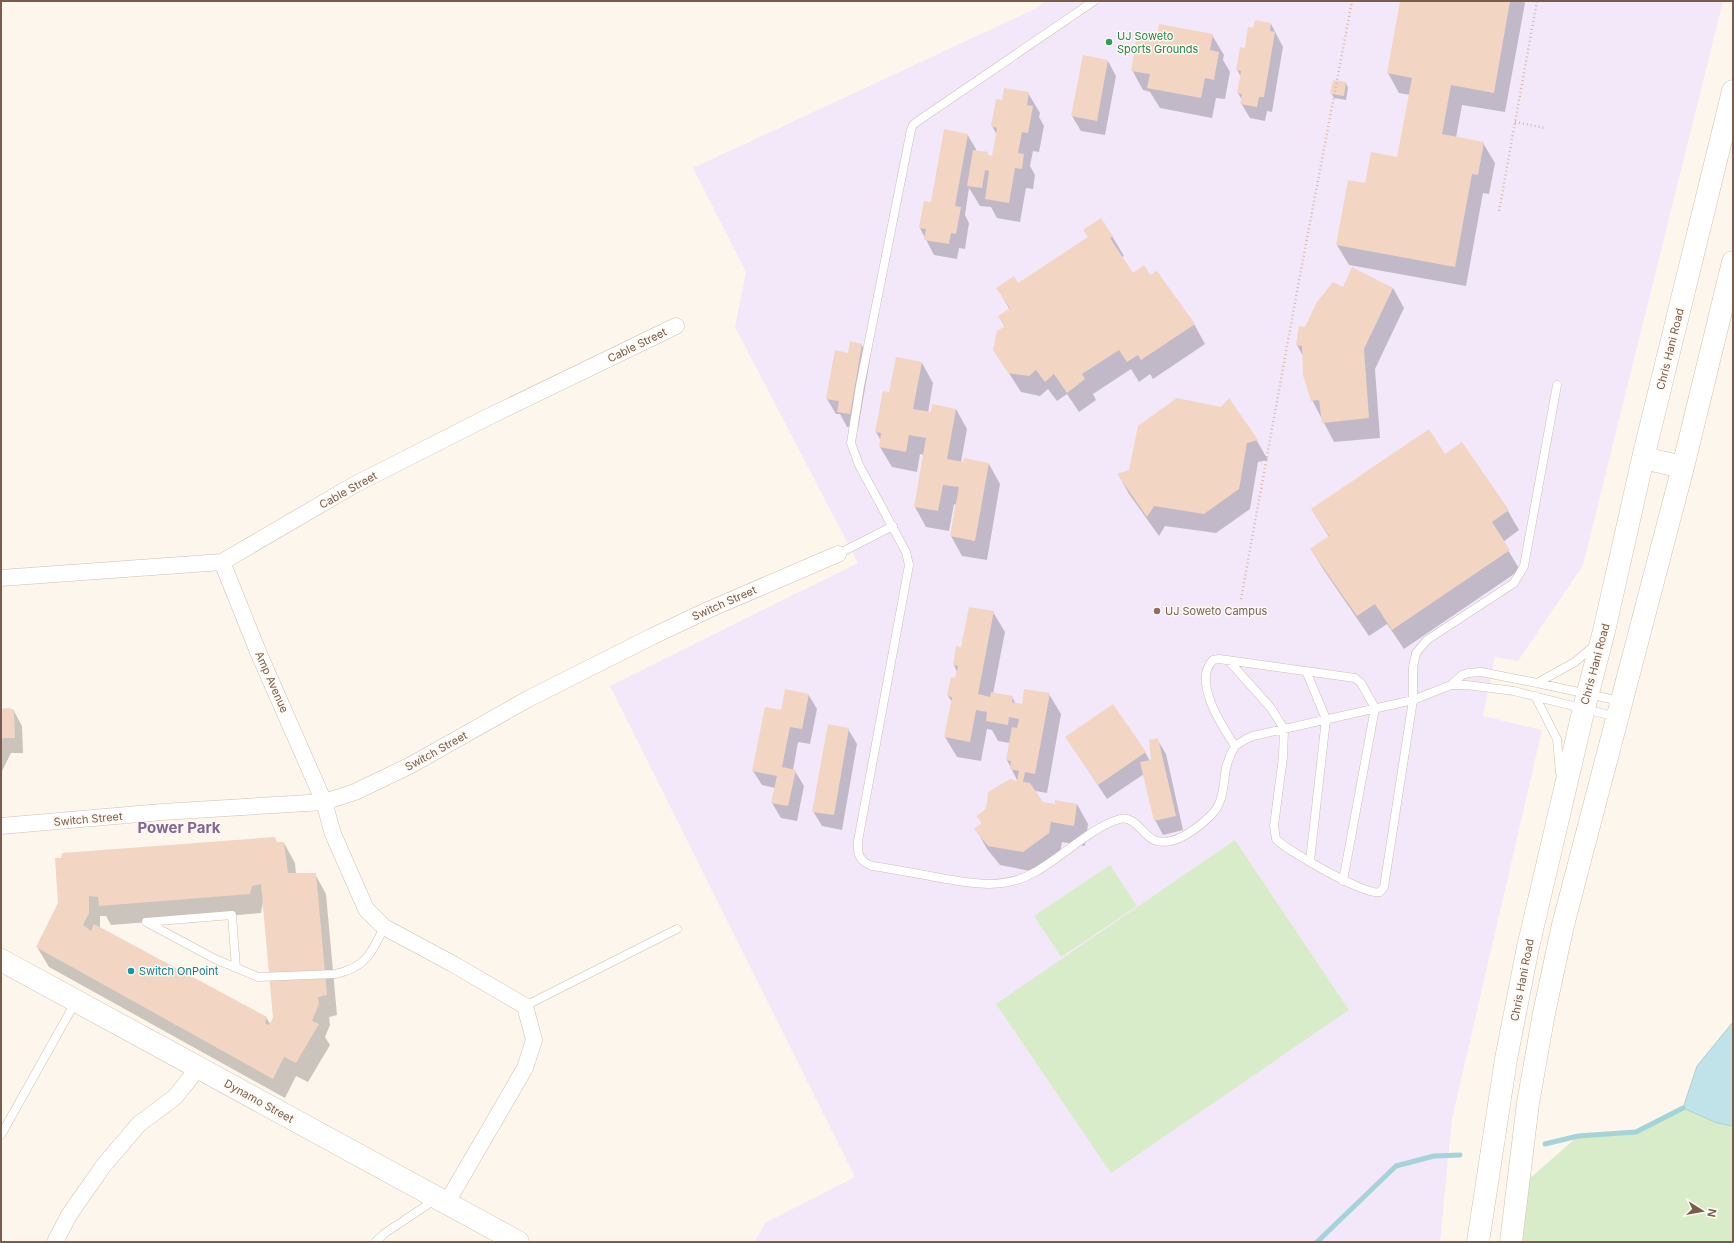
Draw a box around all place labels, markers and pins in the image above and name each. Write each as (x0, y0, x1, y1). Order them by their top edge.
place label: UJ Soweto Sports Grounds (1117, 29, 1199, 56)
marker: UJ Soweto Sports Grounds (1104, 37, 1114, 47)
place label: UJ Soweto Campus (1165, 604, 1267, 618)
marker: UJ Soweto Campus (1152, 606, 1162, 616)
place label: Switch OnPoint (139, 964, 219, 978)
marker: Switch OnPoint (126, 966, 136, 976)

